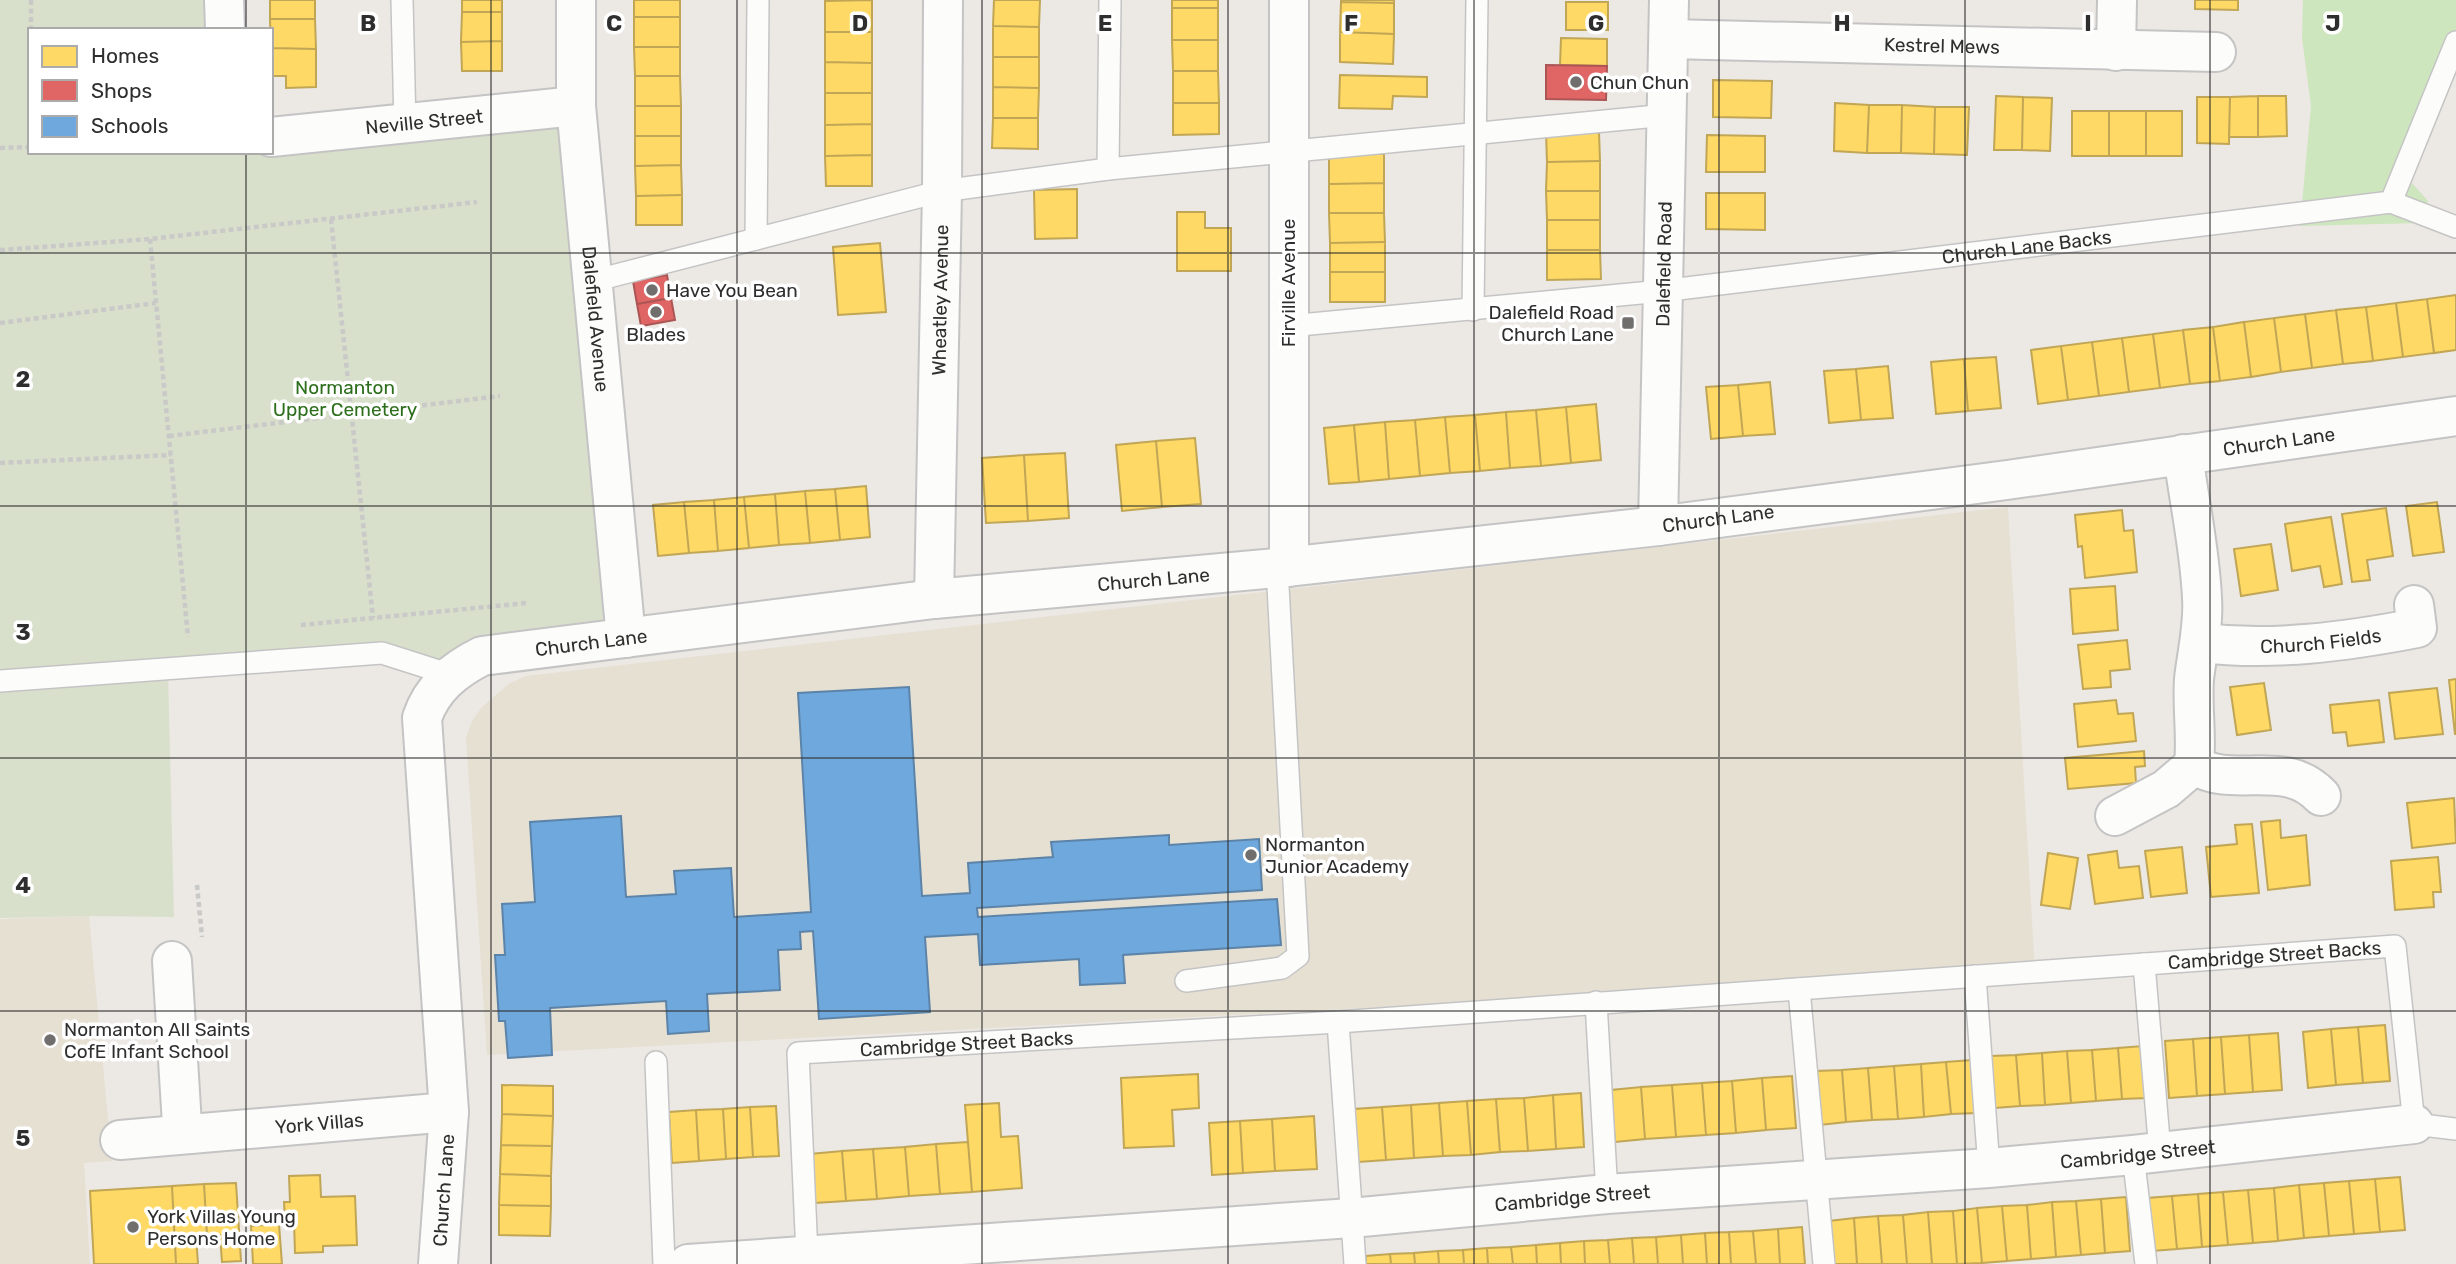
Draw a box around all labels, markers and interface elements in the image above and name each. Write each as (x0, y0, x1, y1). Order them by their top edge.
text: B (360, 9, 376, 37)
text: C (606, 9, 622, 37)
text: D (852, 9, 868, 37)
text: E (1098, 9, 1112, 37)
text: F (1344, 9, 1358, 37)
text: G (1588, 9, 1604, 37)
text: H (1833, 9, 1851, 37)
text: I (2084, 9, 2092, 37)
text: J (2325, 9, 2341, 37)
legend (28, 28, 273, 154)
street label: Kestrel Mews (1884, 33, 2000, 59)
text: Homes (91, 43, 159, 68)
place label: Chun Chun (1590, 71, 1689, 94)
marker: Chun Chun (1568, 74, 1584, 90)
text: Shops (91, 78, 152, 103)
street label: Neville Street (364, 104, 485, 139)
text: Schools (91, 113, 168, 138)
street label: Dalefield Road (1651, 201, 1677, 327)
street label: Firville Avenue (1277, 219, 1300, 347)
street label: Wheatley Avenue (927, 224, 953, 376)
street label: Church Lane Backs (1941, 225, 2113, 269)
street label: Dalefield Avenue (577, 245, 614, 393)
place label: Have You Bean (666, 279, 798, 302)
marker: Have You Bean (644, 282, 660, 298)
place label: Dalefield Road Church Lane (1489, 301, 1614, 346)
marker: Blades (648, 304, 664, 320)
marker: Dalefield Road Church Lane (1620, 315, 1636, 331)
place label: Blades (626, 323, 686, 346)
text: 2 (16, 365, 30, 393)
park label: Normanton Upper Cemetery (273, 376, 417, 421)
street label: Church Lane (2222, 422, 2336, 461)
street label: Church Lane (1661, 500, 1776, 537)
street label: Church Lane (1096, 563, 1211, 596)
text: 3 (15, 618, 31, 646)
street label: Church Lane (534, 624, 649, 661)
street label: Church Fields (2260, 624, 2383, 658)
place label: Normanton Junior Academy (1265, 833, 1409, 878)
marker: Normanton Junior Academy (1243, 847, 1259, 863)
text: 4 (15, 871, 31, 899)
street label: Cambridge Street Backs (2167, 936, 2382, 974)
place label: Normanton All Saints CofE Infant School (64, 1018, 250, 1063)
street label: Cambridge Street Backs (859, 1026, 1074, 1061)
marker: Normanton All Saints CofE Infant School (42, 1032, 58, 1048)
street label: York Villas (274, 1108, 365, 1139)
text: 5 (16, 1124, 31, 1152)
street label: Church Lane (428, 1133, 459, 1247)
street label: Cambridge Street (2059, 1135, 2217, 1174)
street label: Cambridge Street (1494, 1180, 1652, 1216)
place label: York Villas Young Persons Home (147, 1205, 296, 1250)
marker: York Villas Young Persons Home (125, 1219, 141, 1235)

